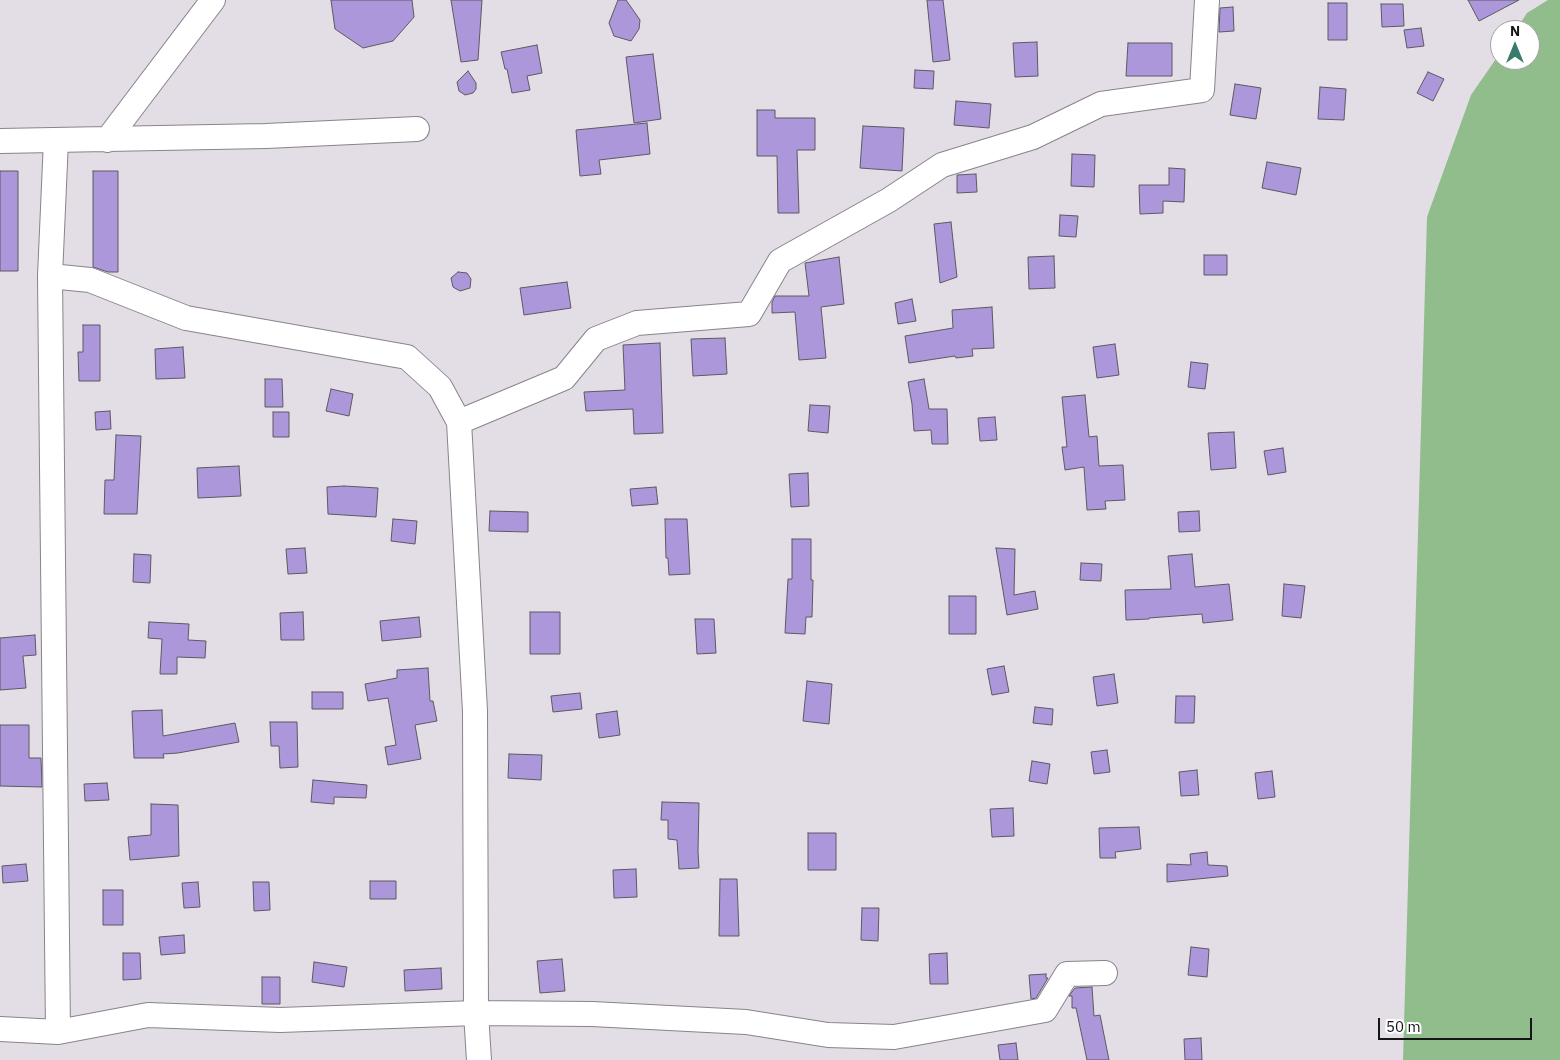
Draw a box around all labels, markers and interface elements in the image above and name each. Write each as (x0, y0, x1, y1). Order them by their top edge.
north arrow (1490, 20, 1540, 70)
text: N (1510, 22, 1520, 40)
scale bar (1380, 1008, 1534, 1040)
text: 50 m (1386, 1017, 1421, 1036)

